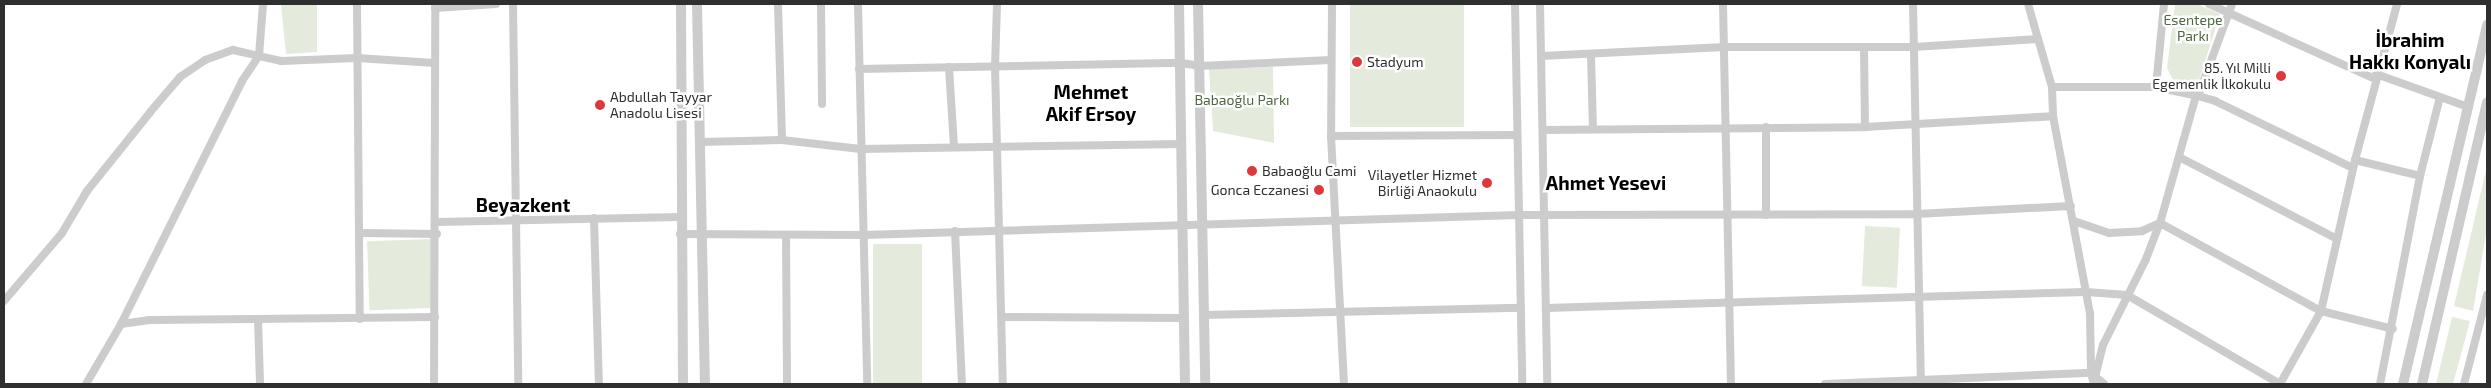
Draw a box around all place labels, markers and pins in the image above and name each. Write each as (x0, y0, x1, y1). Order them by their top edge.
place label: Stadyum (1367, 54, 1423, 70)
marker: Stadyum (1351, 56, 1363, 68)
place label: 85. Yıl Milli Egemenlik İlkokulu (2152, 60, 2271, 92)
marker: 85. Yıl Milli Egemenlik İlkokulu (2275, 70, 2287, 82)
place label: Abdullah Tayyar Anadolu Lisesi (610, 89, 712, 121)
marker: Abdullah Tayyar Anadolu Lisesi (594, 99, 606, 111)
place label: Babaoğlu Cami (1262, 163, 1356, 179)
marker: Babaoğlu Cami (1246, 165, 1258, 177)
place label: Vilayetler Hizmet Birliği Anaokulu (1367, 167, 1477, 200)
marker: Vilayetler Hizmet Birliği Anaokulu (1481, 177, 1493, 189)
place label: Gonca Eczanesi (1211, 182, 1309, 198)
marker: Gonca Eczanesi (1313, 184, 1325, 196)

